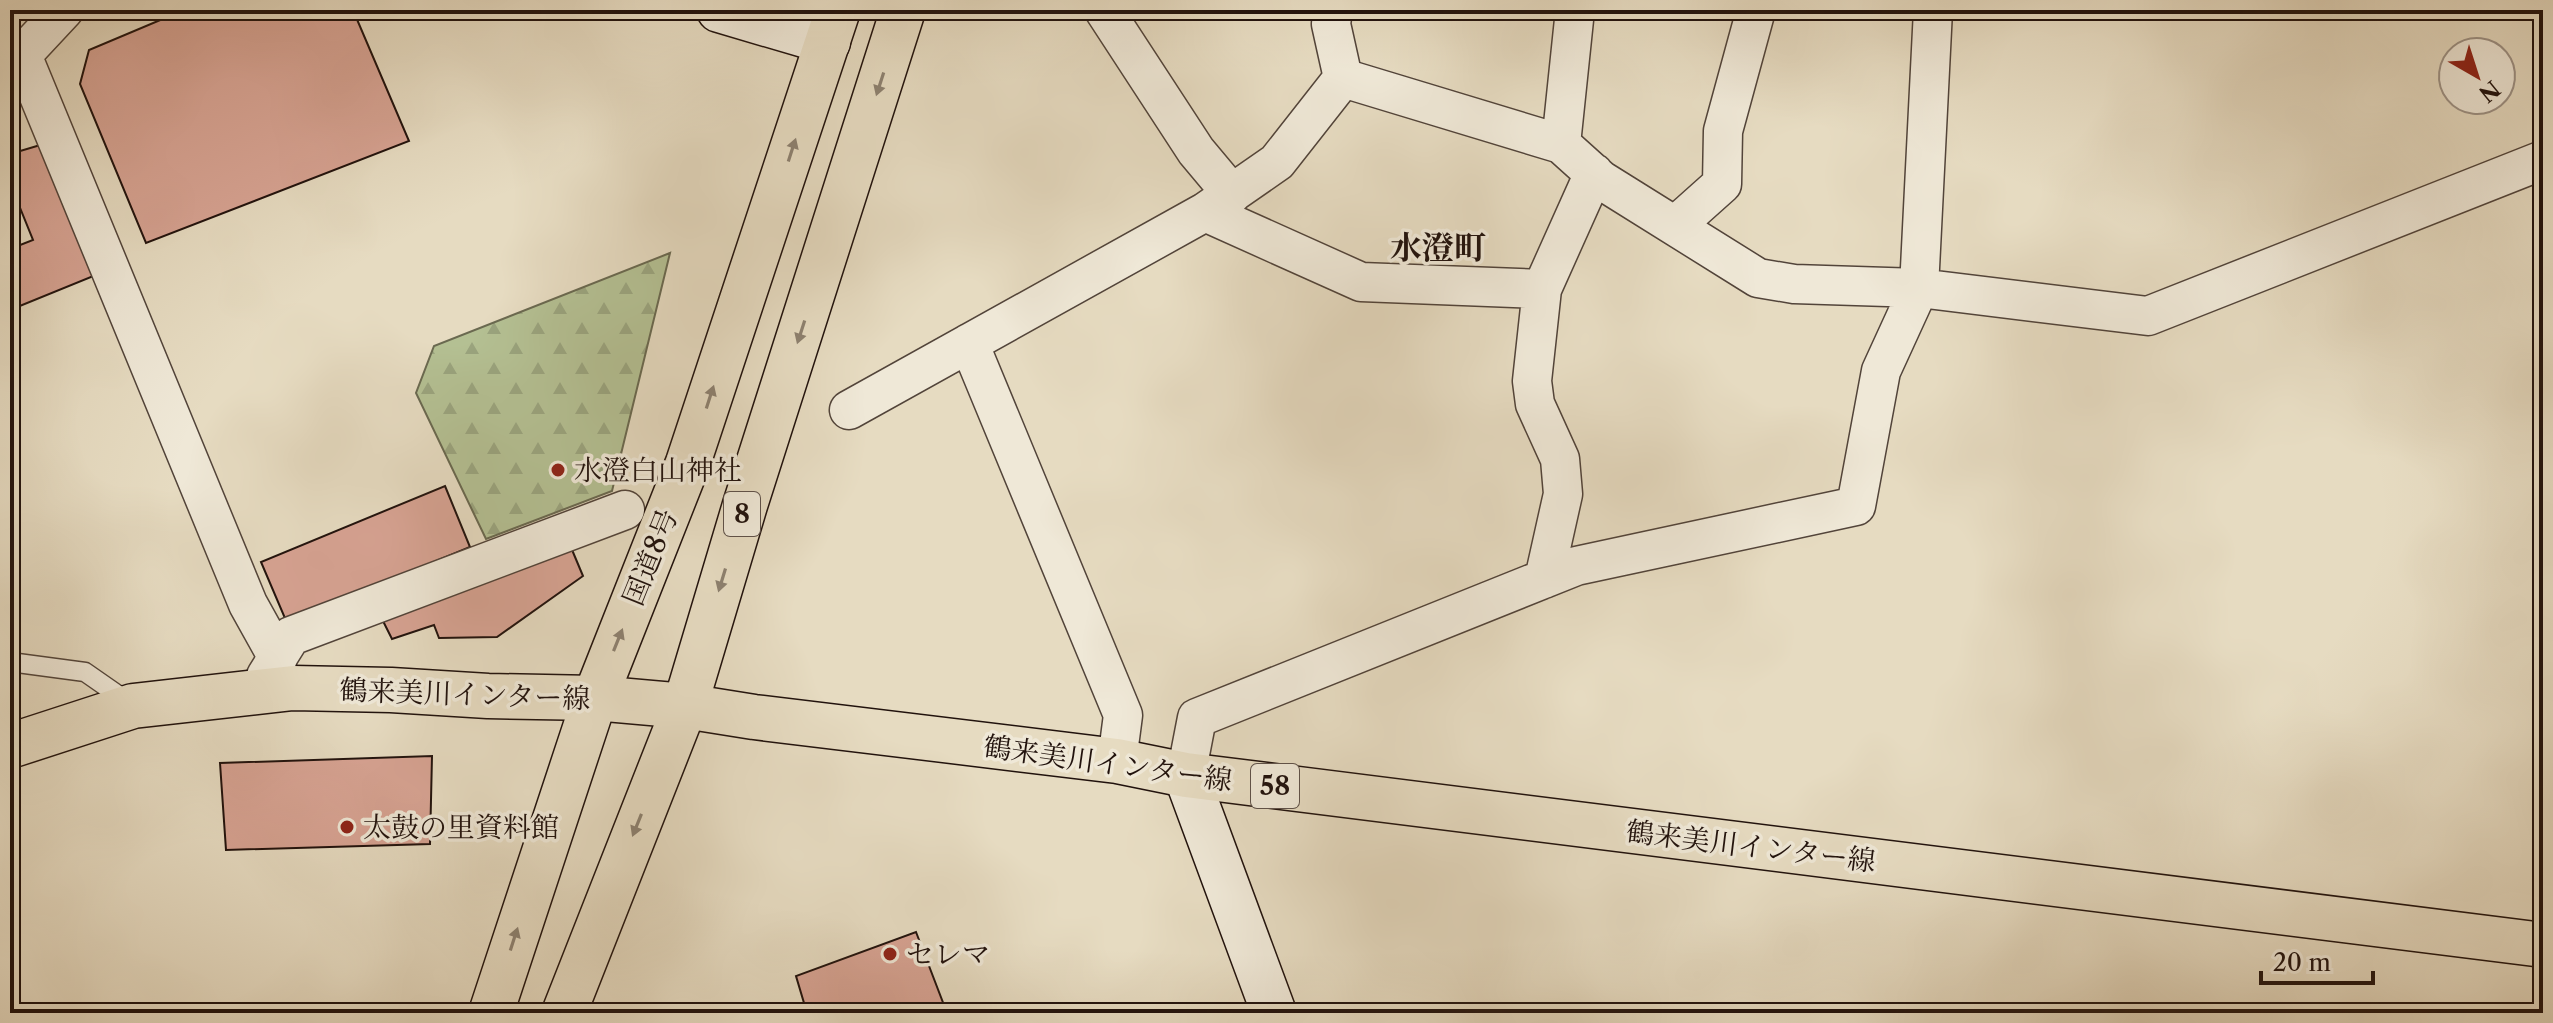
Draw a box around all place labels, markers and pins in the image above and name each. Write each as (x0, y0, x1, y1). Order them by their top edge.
place label: 水澄白山神社 (574, 453, 742, 487)
marker: 水澄白山神社 (549, 461, 567, 479)
place label: 太鼓の里資料館 (363, 810, 559, 844)
marker: 太鼓の里資料館 (338, 818, 356, 836)
place label: セレマ (906, 937, 990, 971)
marker: セレマ (881, 945, 899, 963)

